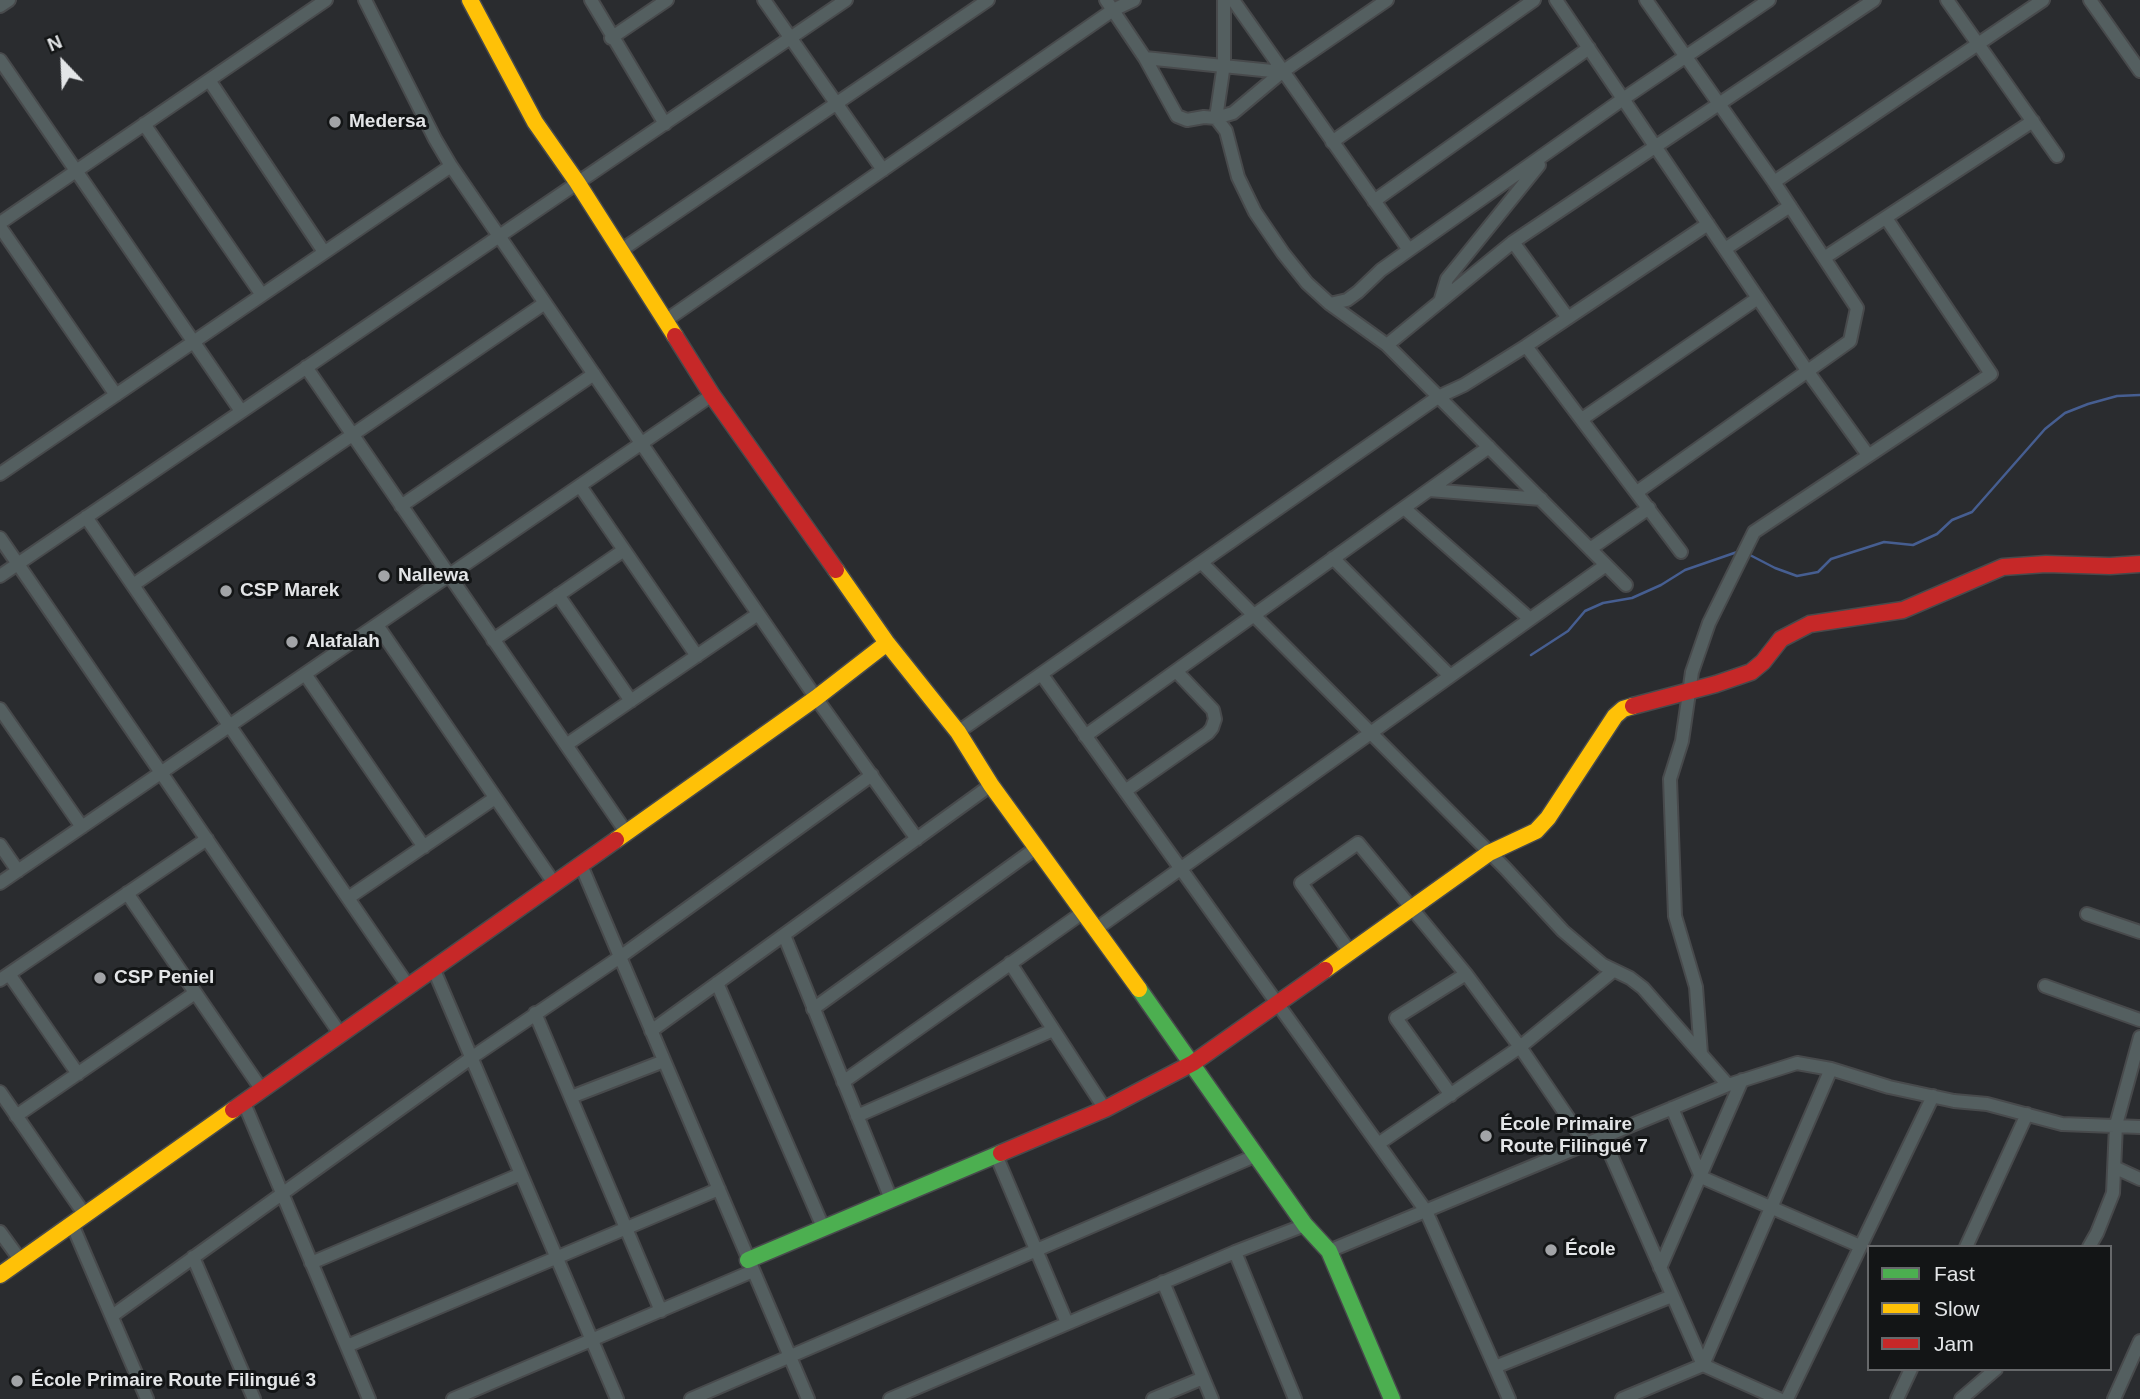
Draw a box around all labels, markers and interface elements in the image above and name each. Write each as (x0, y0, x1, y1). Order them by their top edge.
north arrow (28, 28, 98, 98)
text: N (44, 31, 65, 56)
place label: Medersa (349, 111, 426, 133)
marker: Medersa (327, 114, 343, 130)
place label: Nallewa (398, 565, 469, 587)
marker: Nallewa (376, 568, 392, 584)
place label: CSP Marek (240, 580, 339, 602)
marker: CSP Marek (218, 583, 234, 599)
place label: Alafalah (306, 631, 380, 653)
marker: Alafalah (284, 634, 300, 650)
place label: CSP Peniel (114, 967, 214, 989)
marker: CSP Peniel (92, 970, 108, 986)
place label: École Primaire Route Filingué 7 (1500, 1114, 1648, 1158)
marker: École Primaire Route Filingué 7 (1478, 1128, 1494, 1144)
place label: École (1565, 1239, 1616, 1261)
marker: École (1543, 1242, 1559, 1258)
legend (1867, 1245, 2112, 1371)
text: Fast (1934, 1262, 1975, 1285)
text: Slow (1934, 1297, 1980, 1320)
text: Jam (1934, 1332, 1974, 1355)
place label: École Primaire Route Filingué 3 (31, 1370, 316, 1392)
marker: École Primaire Route Filingué 3 (9, 1373, 25, 1389)

